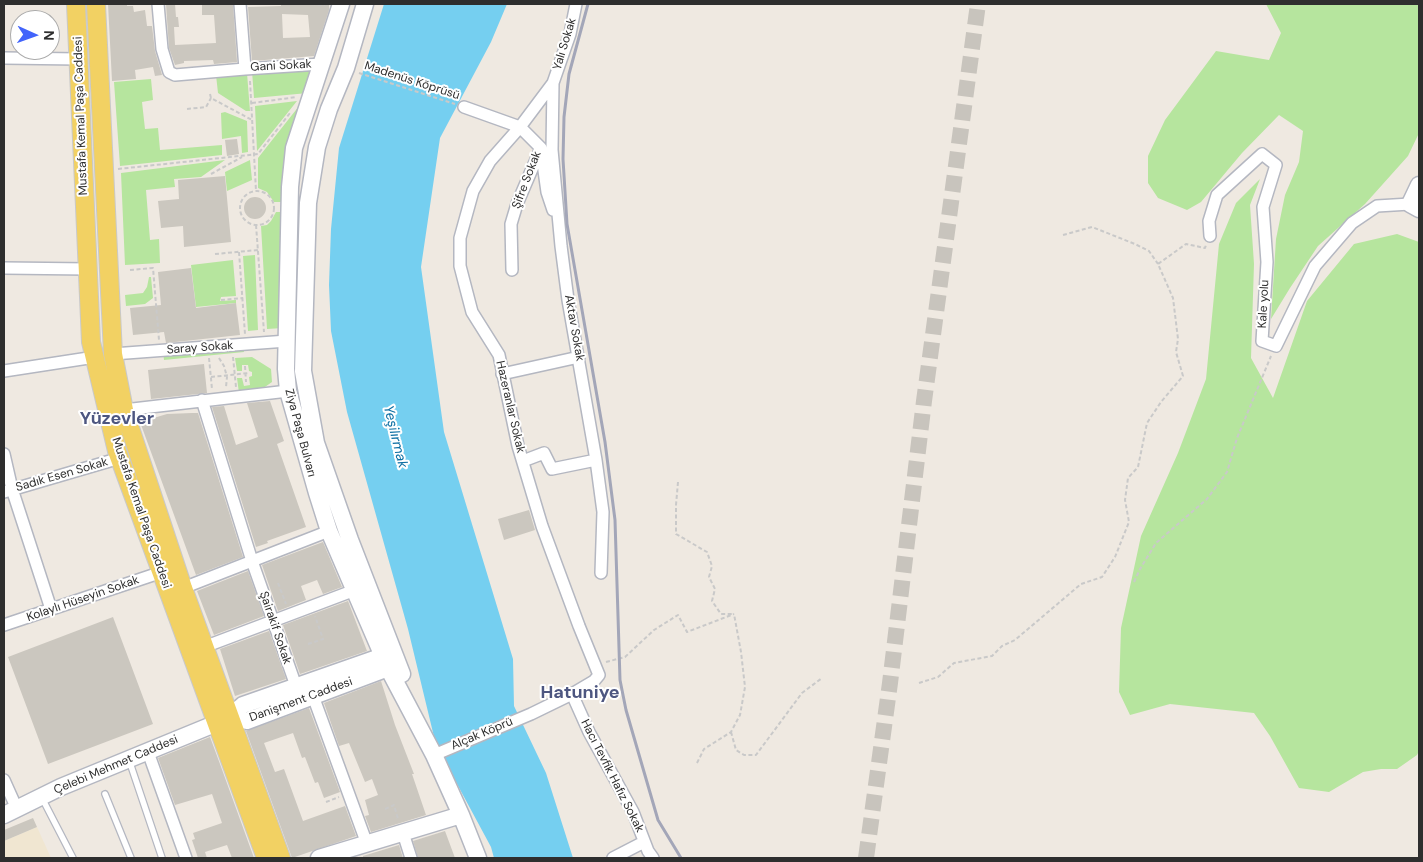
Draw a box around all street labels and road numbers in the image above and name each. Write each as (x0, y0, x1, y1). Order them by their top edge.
street label: Yalı Sokak (550, 16, 580, 72)
street label: Mustafa Kemal Paşa Caddesi (71, 36, 91, 196)
street label: Gani Sokak (250, 57, 312, 75)
street label: Madenüs Köprüsü (363, 59, 461, 103)
street label: Şifre Sokak (509, 149, 545, 211)
street label: Kale yolu (1256, 279, 1272, 329)
street label: Aktav Sokak (561, 294, 587, 362)
street label: Saray Sokak (166, 338, 234, 358)
street label: Hazeranlar Sokak (492, 359, 528, 455)
street label: Ziya Paşa Bulvarı (281, 387, 319, 479)
street label: Mustafa Kemal Paşa Caddesi (108, 436, 174, 590)
street label: Sadık Esen Sokak (14, 455, 110, 495)
street label: Kolaylı Hüseyin Sokak (25, 573, 141, 625)
street label: Şairakif Sokak (256, 590, 294, 666)
street label: Danişment Caddesi (247, 675, 355, 725)
street label: Alçak Köprü (449, 715, 515, 753)
street label: Hacı Tevfik Hafız Sokak (577, 717, 647, 835)
street label: Çelebi Mehmet Caddesi (52, 732, 180, 798)

